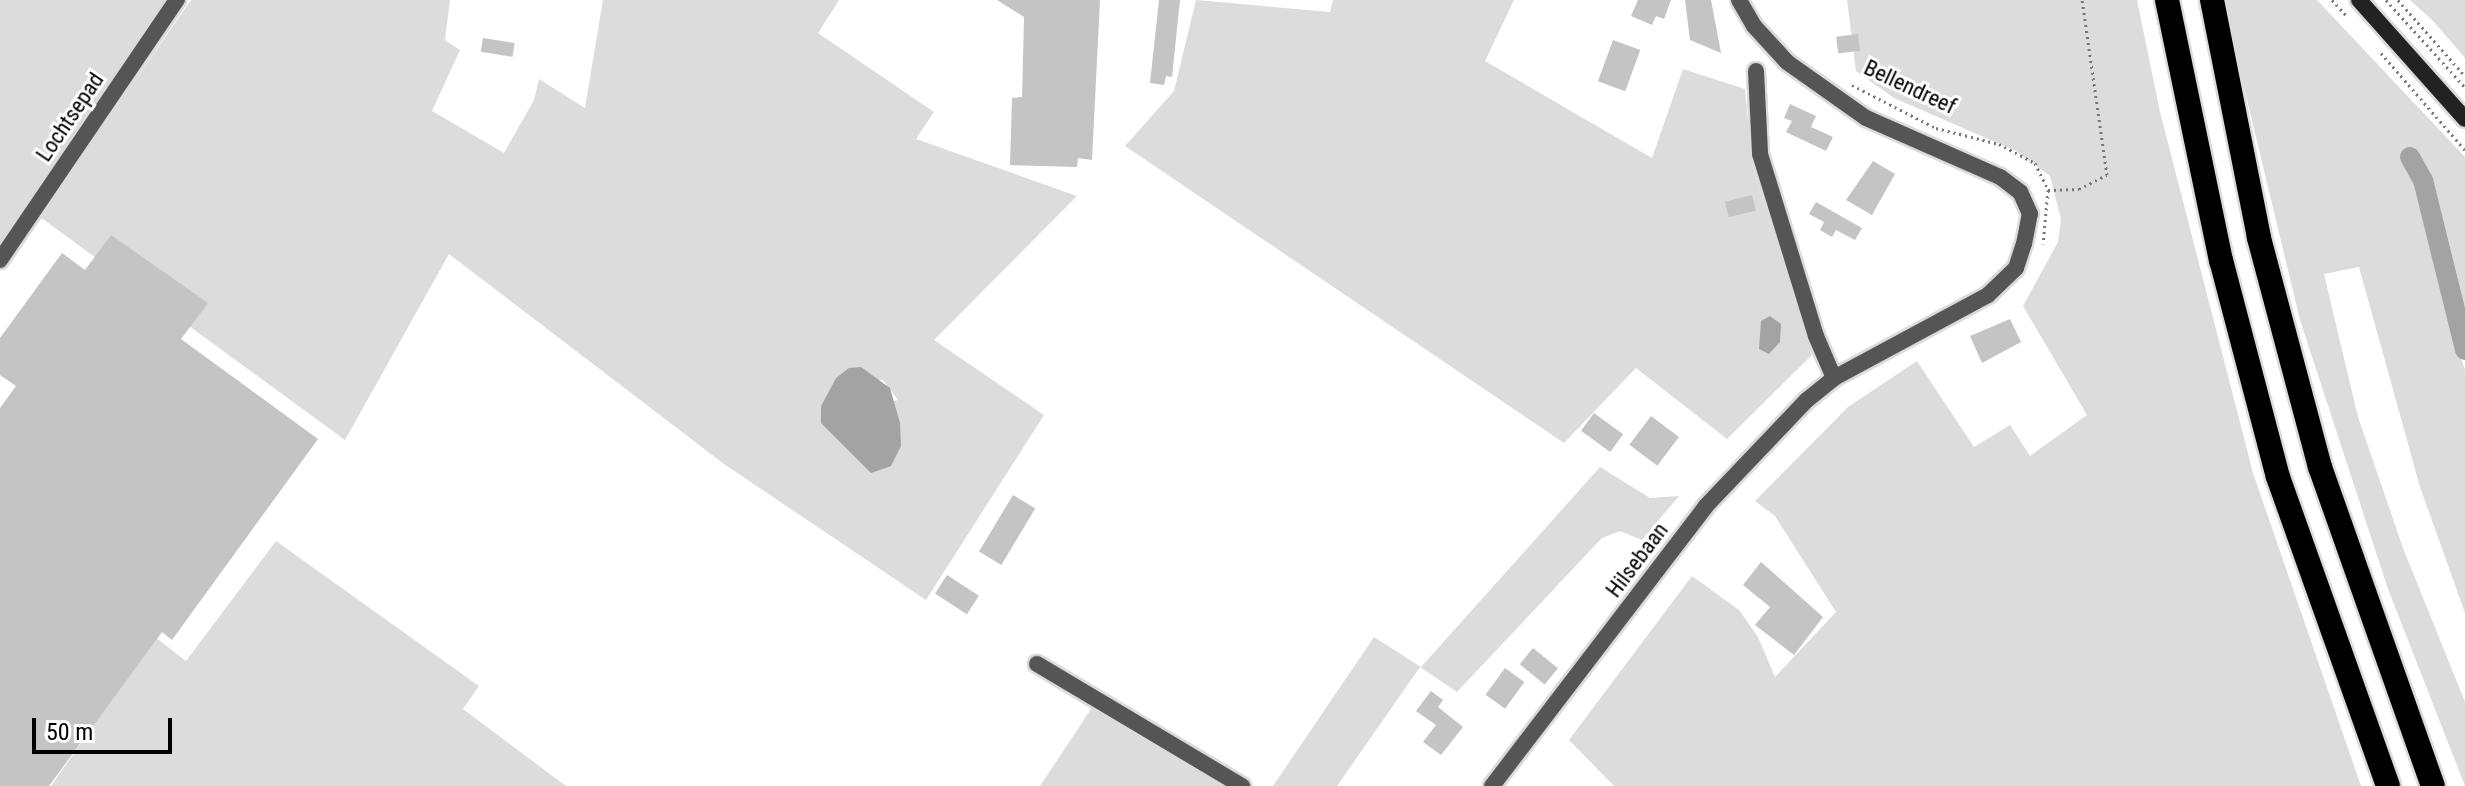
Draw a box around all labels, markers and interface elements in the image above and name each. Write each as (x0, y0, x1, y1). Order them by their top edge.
street label: Bellendreef (1860, 54, 1960, 120)
street label: Lochtsepad (31, 68, 109, 166)
street label: Hilsebaan (1600, 517, 1674, 603)
scale bar (36, 702, 176, 752)
text: 50 m (46, 718, 93, 746)

